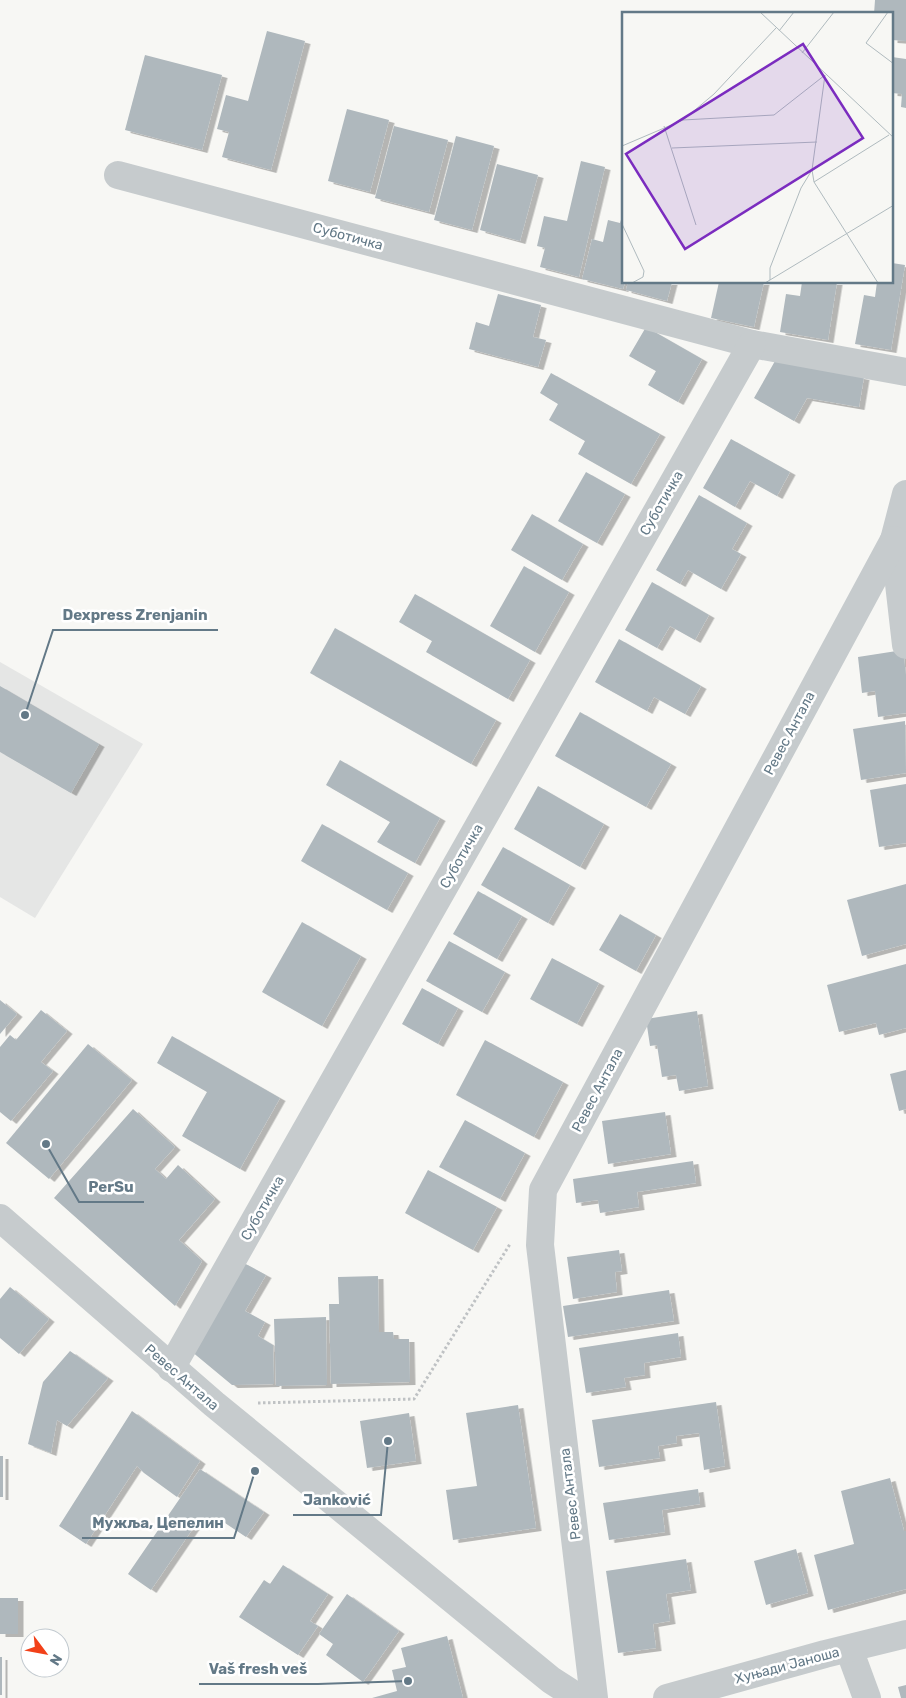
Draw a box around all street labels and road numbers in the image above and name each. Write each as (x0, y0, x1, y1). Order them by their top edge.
street label: Суботичка (311, 219, 385, 254)
street label: Суботичка (636, 468, 687, 539)
street label: Ревес Антала (760, 688, 819, 778)
street label: Суботичка (436, 821, 487, 892)
street label: Ревес Антала (568, 1045, 627, 1135)
street label: Суботичка (237, 1173, 288, 1244)
street label: Ревес Антала (141, 1341, 222, 1414)
street label: Ревес Антала (556, 1447, 585, 1541)
street label: Хуњади Јаноша (733, 1643, 841, 1688)

